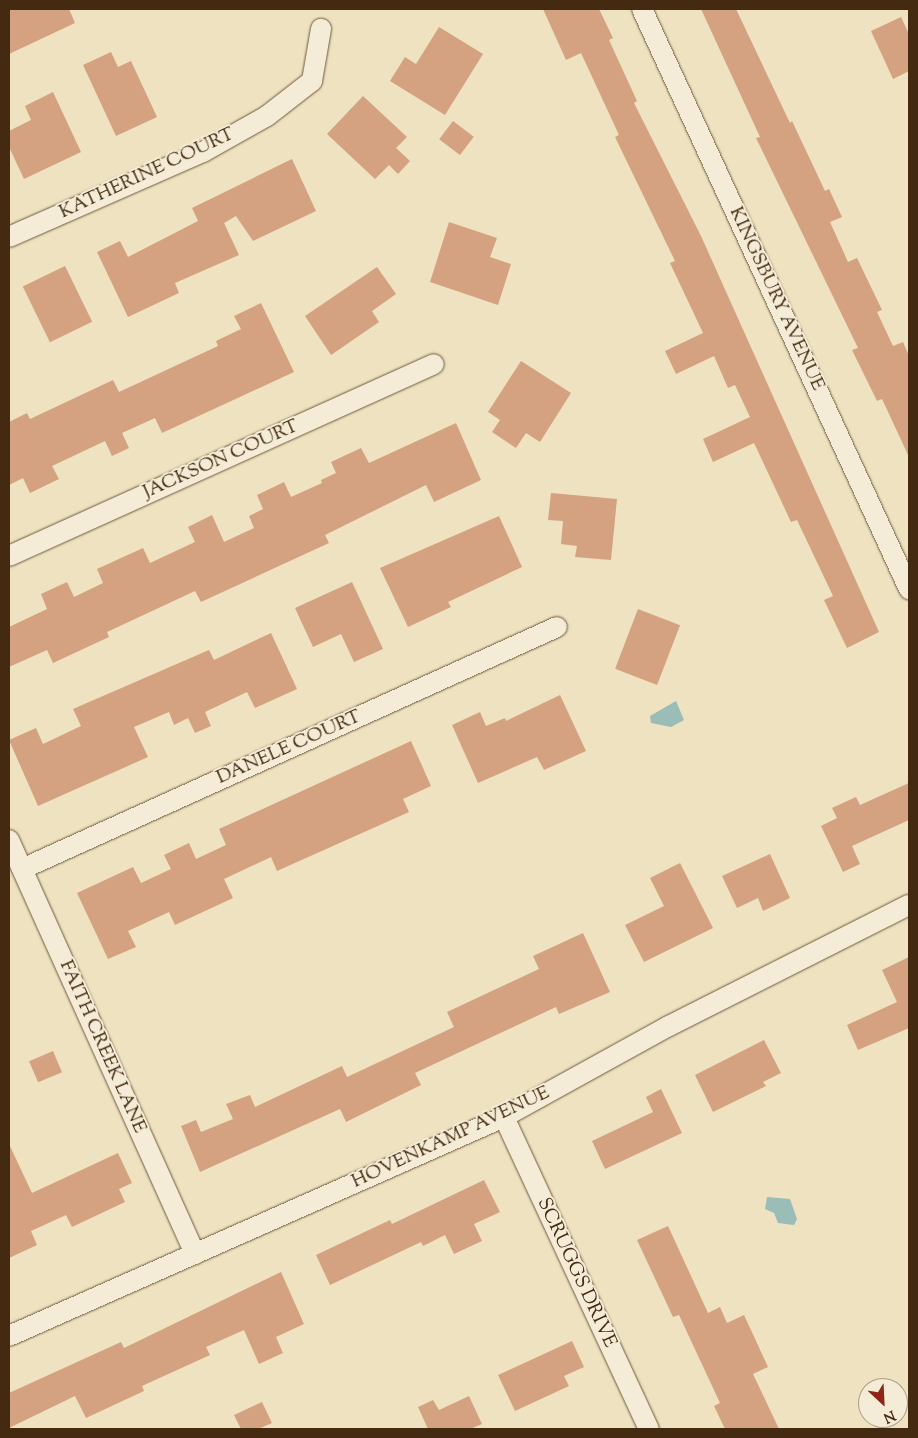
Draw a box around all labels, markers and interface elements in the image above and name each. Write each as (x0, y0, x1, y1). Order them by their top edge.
street label: KATHERINE COURT (56, 123, 238, 225)
street label: KINGSBURY AVENUE (723, 204, 829, 394)
street label: JACKSON COURT (140, 415, 302, 505)
street label: DANELE COURT (213, 706, 365, 790)
street label: FAITH CREEK LANE (54, 957, 150, 1137)
street label: HOVENKAMP AVENUE (348, 1082, 554, 1194)
street label: SCRUGGS DRIVE (531, 1194, 621, 1352)
north arrow (858, 1378, 908, 1428)
text: N (880, 1404, 898, 1427)

